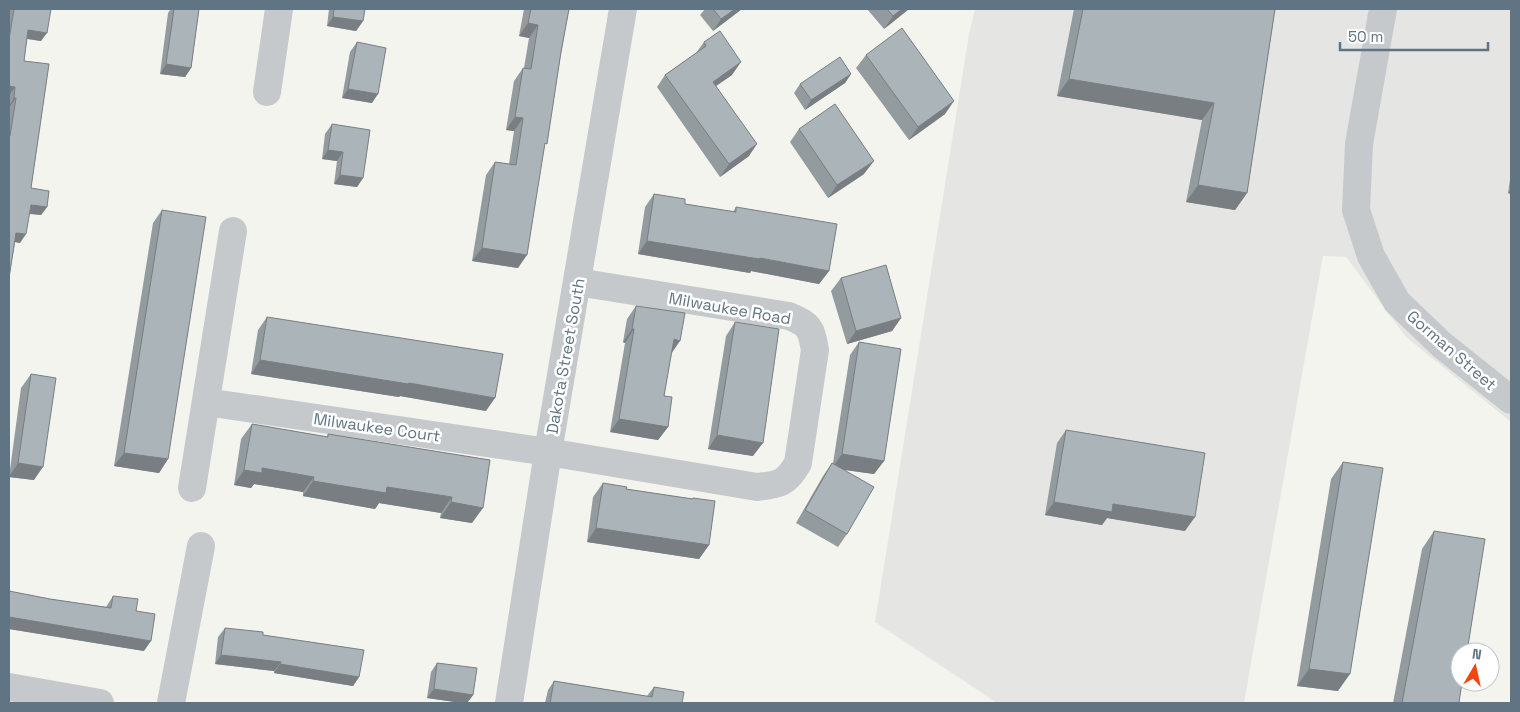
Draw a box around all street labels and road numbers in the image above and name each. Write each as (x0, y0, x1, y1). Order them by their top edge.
street label: Dakota Street South (541, 277, 590, 436)
street label: Milwaukee Road (667, 287, 793, 330)
street label: Gorman Street (1402, 306, 1501, 395)
street label: Milwaukee Court (312, 408, 442, 447)

